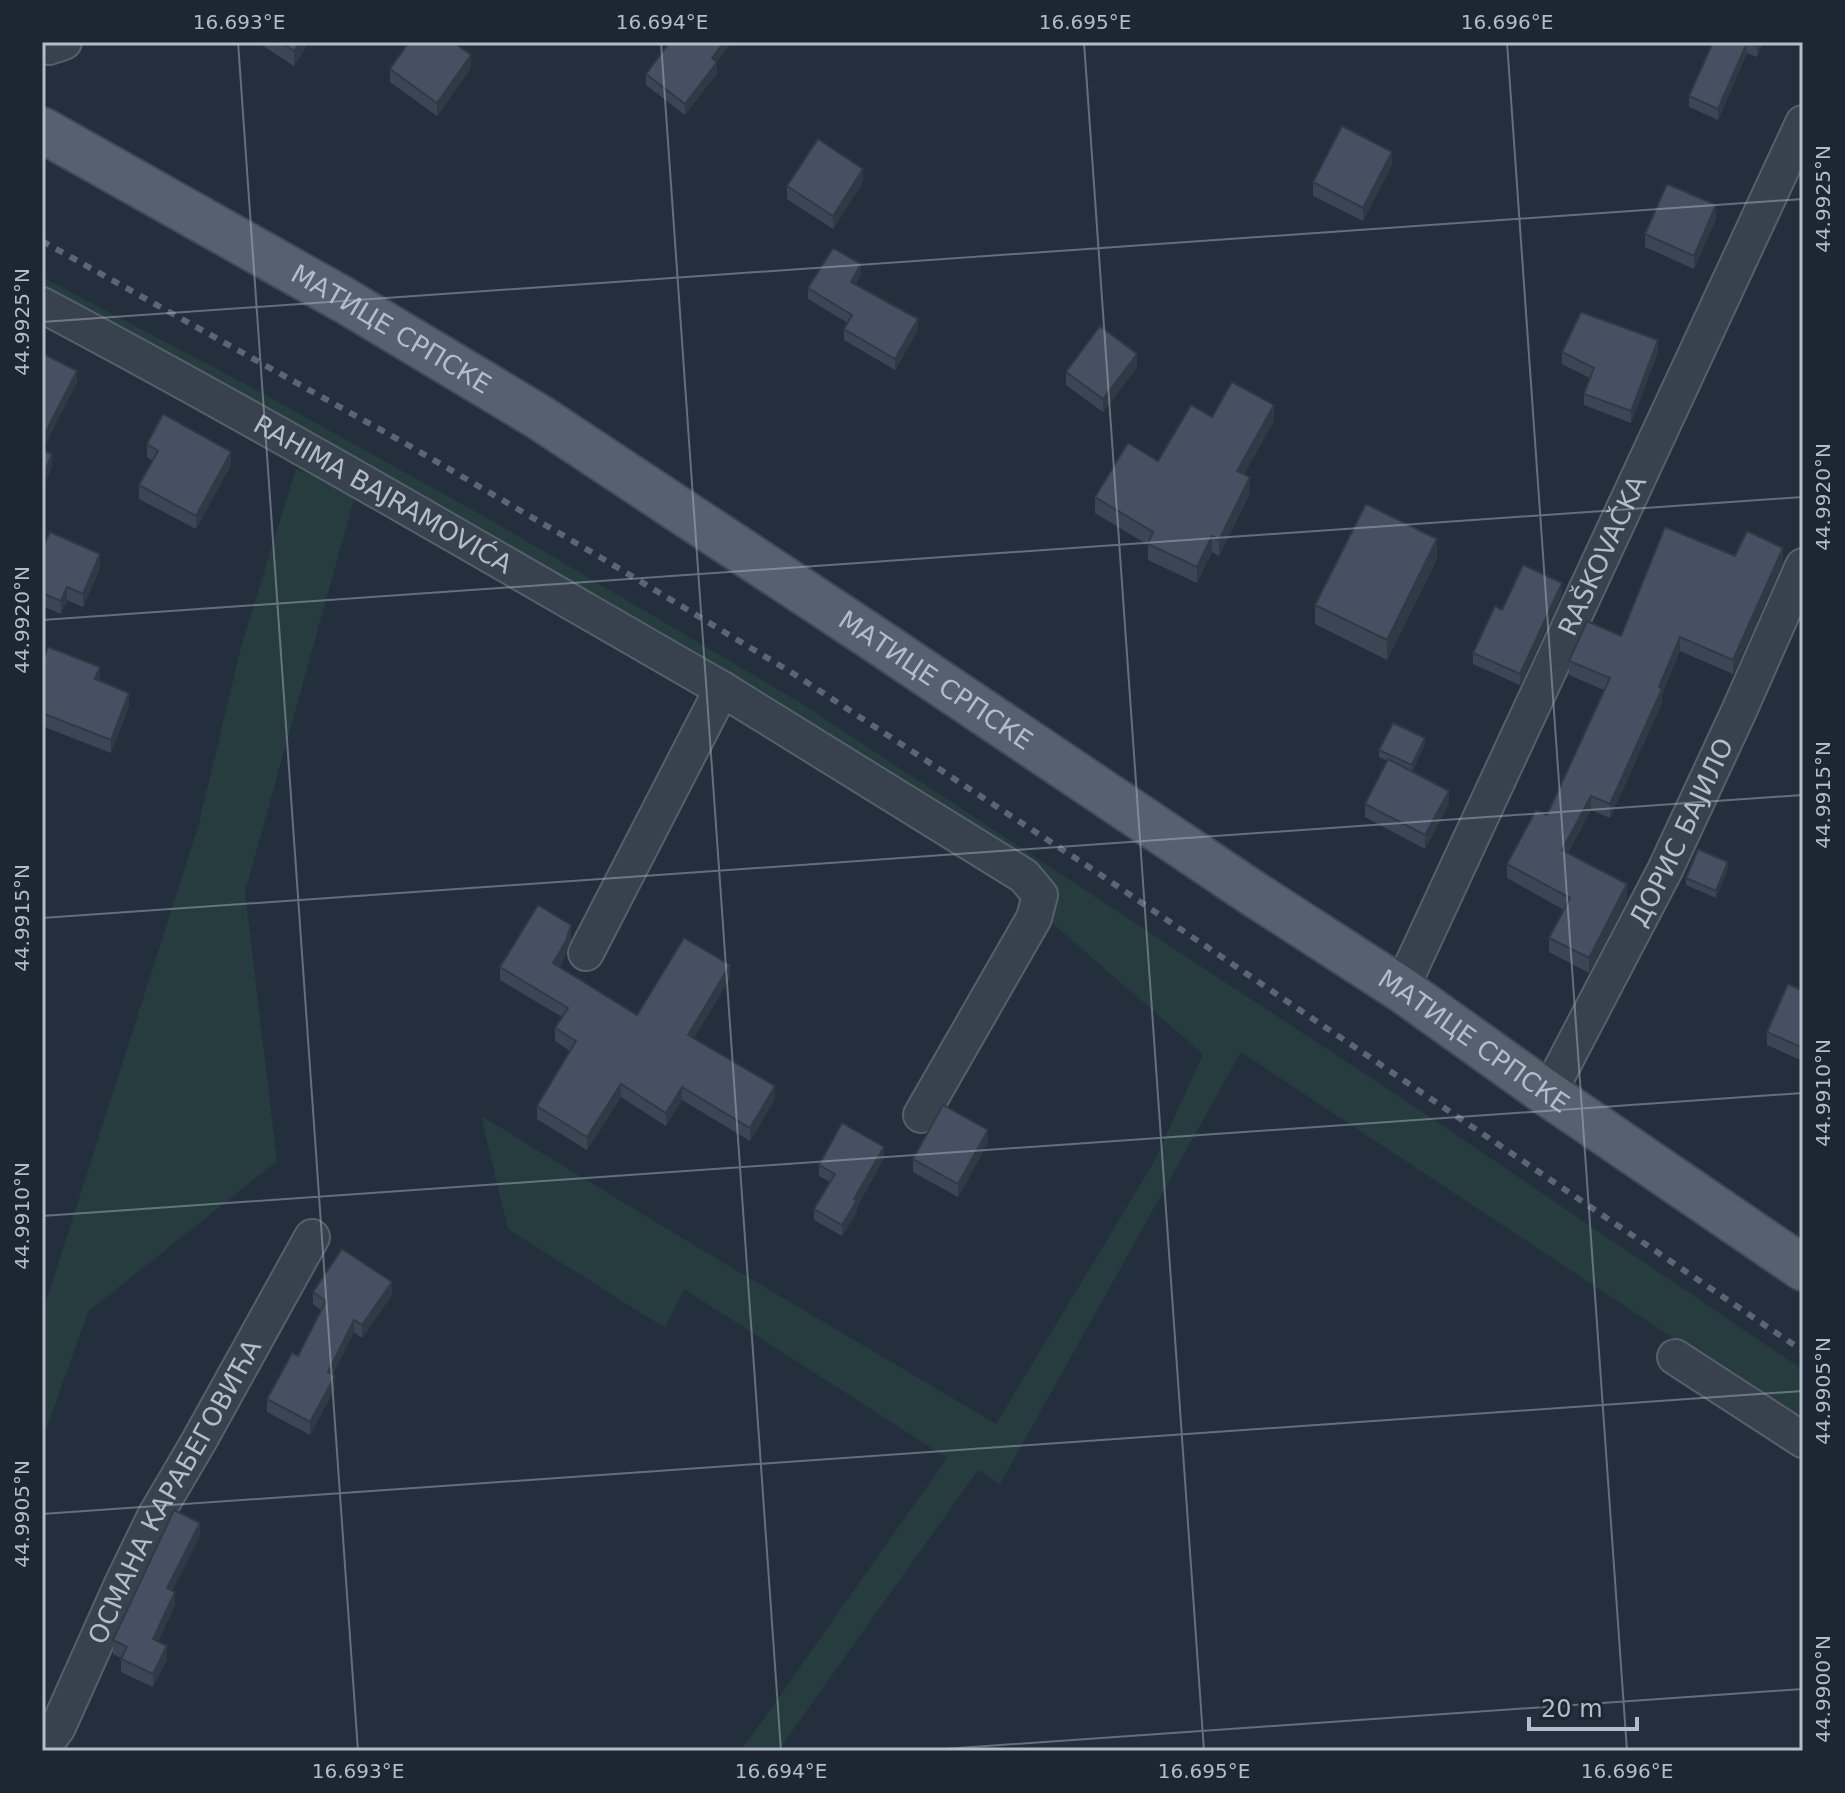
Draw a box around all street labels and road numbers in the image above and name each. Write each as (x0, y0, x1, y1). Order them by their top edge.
street label: МАТИЦЕ СРПСКЕ (286, 258, 497, 400)
street label: RAHIMA BAJRAMOVIĆA (249, 409, 518, 580)
street label: RAŠKOVAČKA (1552, 470, 1652, 640)
street label: МАТИЦЕ СРПСКЕ (833, 605, 1038, 756)
street label: ДОРИС БАЈИЛО (1623, 733, 1739, 931)
street label: МАТИЦЕ СРПСКЕ (1373, 963, 1575, 1119)
street label: ОСМАНА КАРАБЕГОВИЋА (82, 1334, 267, 1649)

